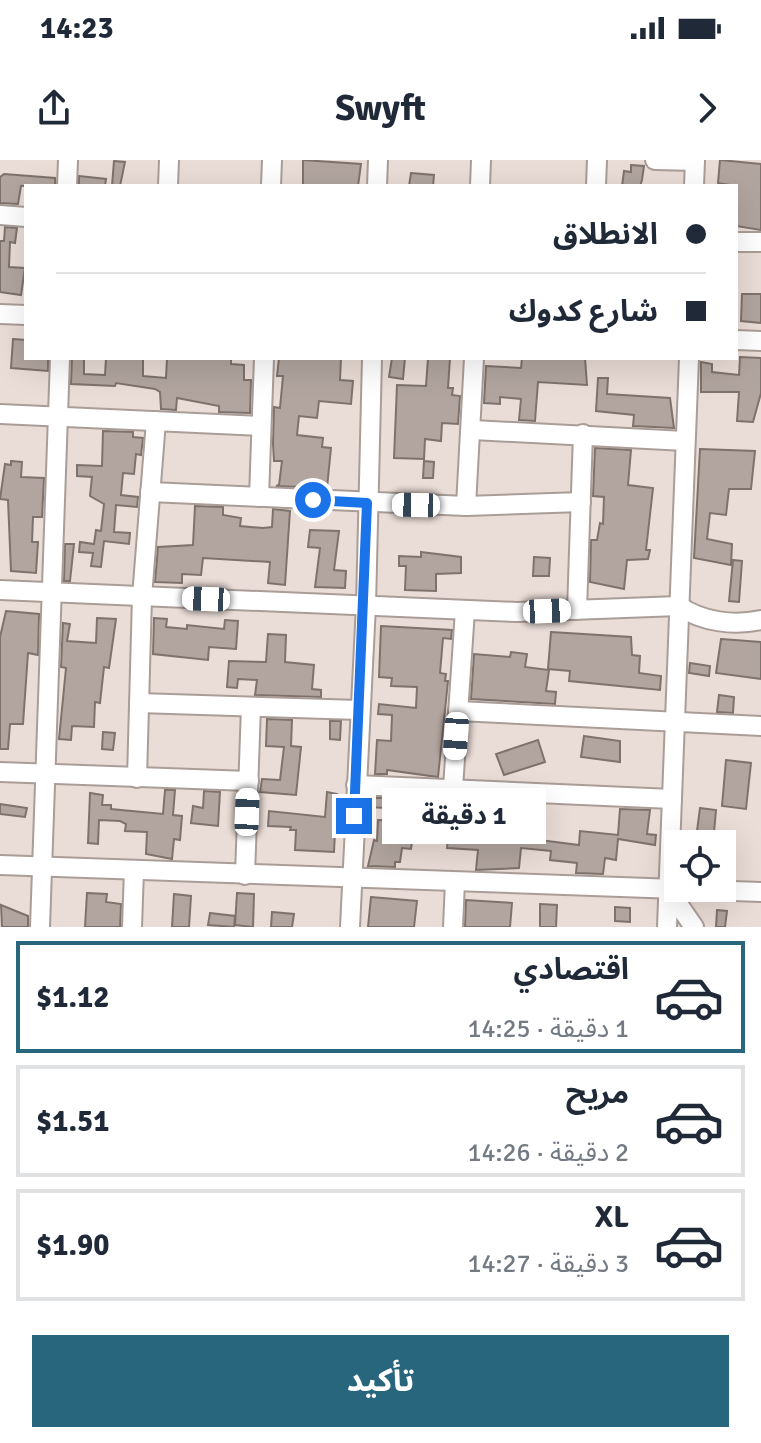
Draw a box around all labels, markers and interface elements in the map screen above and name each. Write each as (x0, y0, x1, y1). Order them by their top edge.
text: 14:23 (40, 10, 114, 47)
icon: share (32, 86, 76, 130)
text: Swyft (335, 86, 426, 131)
icon: forward (685, 86, 729, 130)
text: الانطلاق (553, 216, 658, 253)
text: شارع كدوك (509, 293, 658, 330)
route start (295, 482, 331, 518)
car (392, 493, 440, 517)
car (182, 586, 230, 612)
car (523, 598, 571, 624)
car (442, 711, 470, 761)
car (234, 788, 260, 836)
callout: 1 دقيقة (382, 788, 546, 844)
route end (336, 798, 372, 834)
text: 1 دقيقة (421, 800, 507, 832)
map controls (664, 830, 736, 902)
button: locate (664, 830, 736, 902)
text: اقتصادي (514, 951, 629, 988)
icon: car (653, 961, 725, 1033)
text: $1.12 (36, 979, 109, 1016)
text: 1 دقيقة · 14:25 (467, 1013, 629, 1045)
text: مريح (566, 1075, 629, 1112)
icon: car (653, 1085, 725, 1157)
text: $1.51 (36, 1103, 109, 1140)
text: 2 دقيقة · 14:26 (467, 1137, 629, 1169)
text: XL (595, 1199, 629, 1236)
icon: car (653, 1209, 725, 1281)
text: $1.90 (36, 1227, 109, 1264)
text: 3 دقيقة · 14:27 (467, 1248, 629, 1280)
button: تأكيد (32, 1335, 729, 1427)

